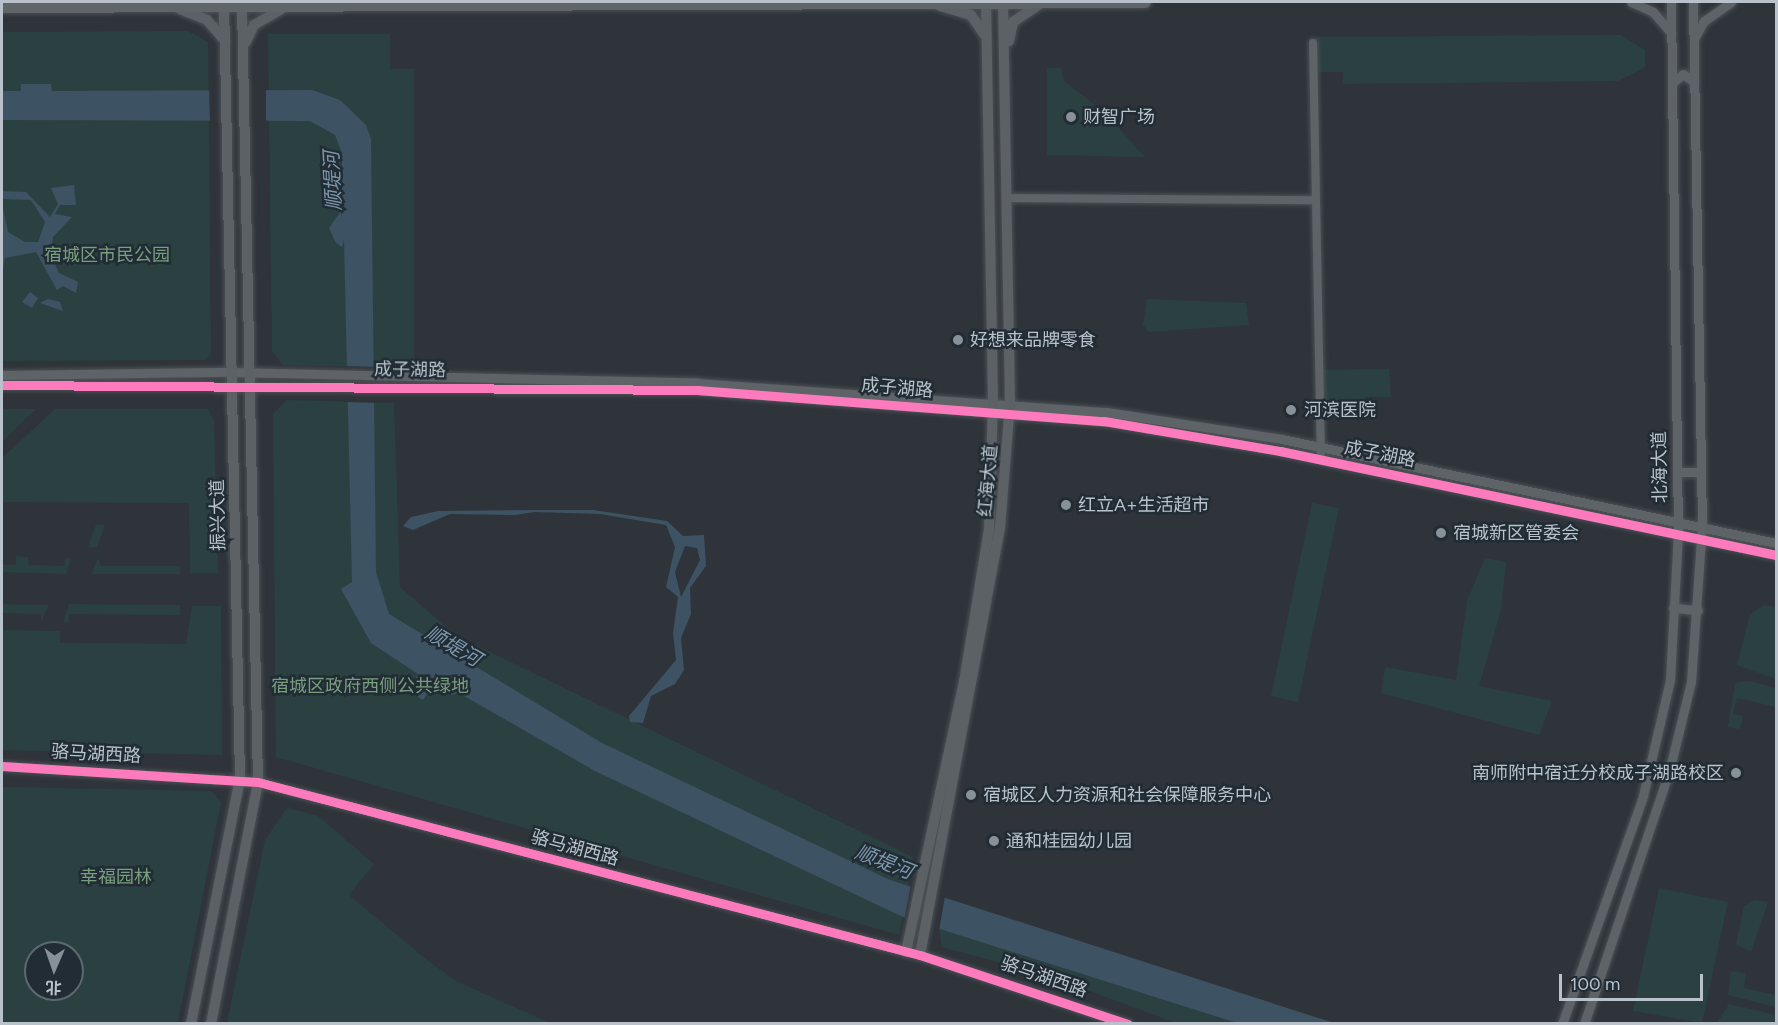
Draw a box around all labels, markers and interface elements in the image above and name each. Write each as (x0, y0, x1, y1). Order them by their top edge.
place label: 财智广场 (1083, 106, 1155, 128)
marker: 财智广场 (1064, 110, 1078, 124)
water label: 顺堤河 (319, 150, 347, 212)
park label: 宿城区市民公园 (44, 244, 170, 266)
place label: 好想来品牌零食 (970, 329, 1096, 351)
marker: 好想来品牌零食 (951, 333, 965, 347)
street label: 成子湖路 (374, 359, 446, 381)
street label: 成子湖路 (860, 374, 934, 402)
place label: 河滨医院 (1304, 399, 1376, 421)
marker: 河滨医院 (1282, 401, 1300, 419)
street label: 北海大道 (1649, 431, 1671, 503)
street label: 成子湖路 (1343, 437, 1417, 471)
street label: 红海大道 (974, 444, 1002, 518)
street label: 振兴大道 (207, 479, 229, 551)
place label: 红立A+生活超市 (1078, 494, 1209, 516)
marker: 红立A+生活超市 (1059, 498, 1073, 512)
place label: 宿城新区管委会 (1453, 522, 1579, 544)
marker: 宿城新区管委会 (1434, 526, 1448, 540)
water label: 顺堤河 (421, 621, 485, 671)
park label: 宿城区政府西侧公共绿地 (271, 675, 469, 697)
street label: 骆马湖西路 (50, 741, 142, 767)
place label: 南师附中宿迁分校成子湖路校区 (1472, 762, 1724, 784)
marker: 南师附中宿迁分校成子湖路校区 (1729, 766, 1743, 780)
place label: 宿城区人力资源和社会保障服务中心 (983, 784, 1271, 806)
marker: 宿城区人力资源和社会保障服务中心 (964, 788, 978, 802)
street label: 骆马湖西路 (529, 826, 621, 870)
place label: 通和桂园幼儿园 (1006, 830, 1132, 852)
marker: 通和桂园幼儿园 (987, 834, 1001, 848)
water label: 顺堤河 (852, 840, 916, 884)
park label: 幸福园林 (80, 866, 152, 888)
north arrow (24, 941, 84, 1001)
street label: 骆马湖西路 (998, 952, 1090, 1002)
scale bar (1562, 962, 1706, 1000)
text: 100 m (1570, 973, 1620, 995)
text: 北 (45, 978, 62, 997)

